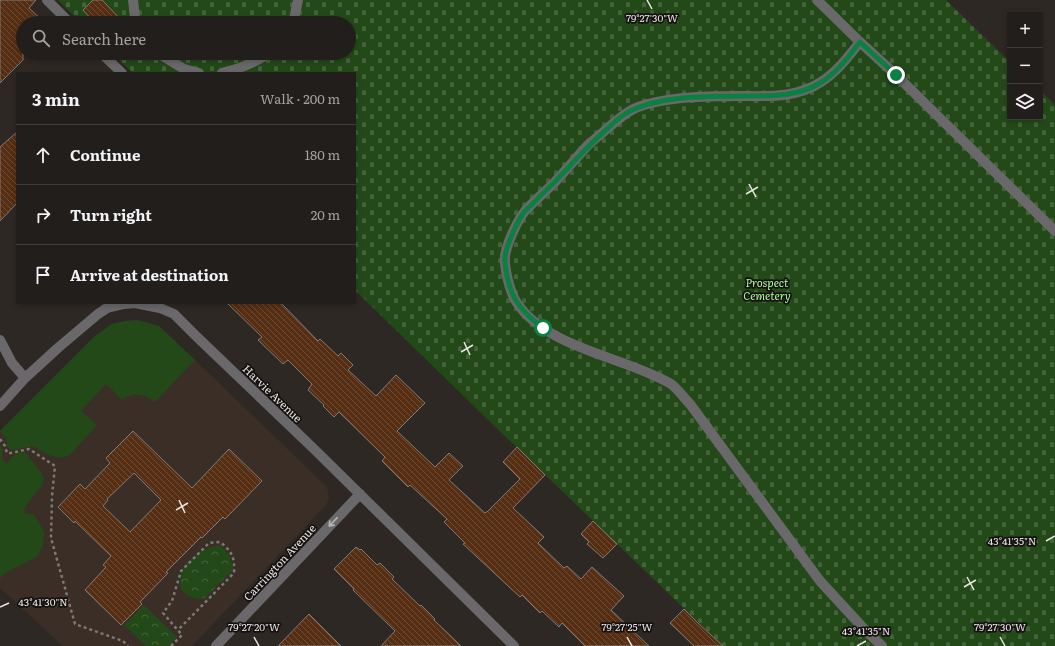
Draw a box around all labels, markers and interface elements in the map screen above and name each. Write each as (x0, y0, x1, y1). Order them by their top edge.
text: 79°27'30"W (626, 10, 678, 25)
map controls (1007, 12, 1043, 120)
button: + (1007, 12, 1043, 48)
search box (16, 16, 356, 60)
icon: search (30, 27, 52, 49)
text: Search here (62, 27, 146, 50)
button: − (1007, 48, 1043, 84)
route end (887, 66, 905, 84)
button: layers (1007, 84, 1043, 120)
text: 3 min (32, 86, 80, 111)
text: Walk · 200 m (260, 89, 340, 108)
text: Continue (70, 143, 140, 166)
icon: ahead (32, 144, 54, 166)
text: 180 m (305, 145, 340, 164)
text: Turn right (70, 203, 152, 226)
icon: right (32, 204, 54, 226)
text: 20 m (311, 205, 340, 224)
text: Arrive at destination (70, 263, 229, 286)
icon: arrive (32, 264, 54, 286)
park label: Prospect Cemetery (743, 274, 791, 303)
route start (534, 319, 552, 337)
street label: Harvie Avenue (240, 361, 306, 426)
one-way arrow (329, 517, 338, 527)
street label: Carrington Avenue (239, 520, 319, 604)
text: 43°41'35"N (988, 533, 1036, 548)
text: 43°41'30"N (18, 594, 68, 609)
text: 79°27'20"W (228, 619, 280, 634)
text: 79°27'25"W (602, 619, 653, 634)
text: 79°27'30"W (974, 619, 1026, 634)
text: 43°41'35"N (842, 623, 890, 638)

